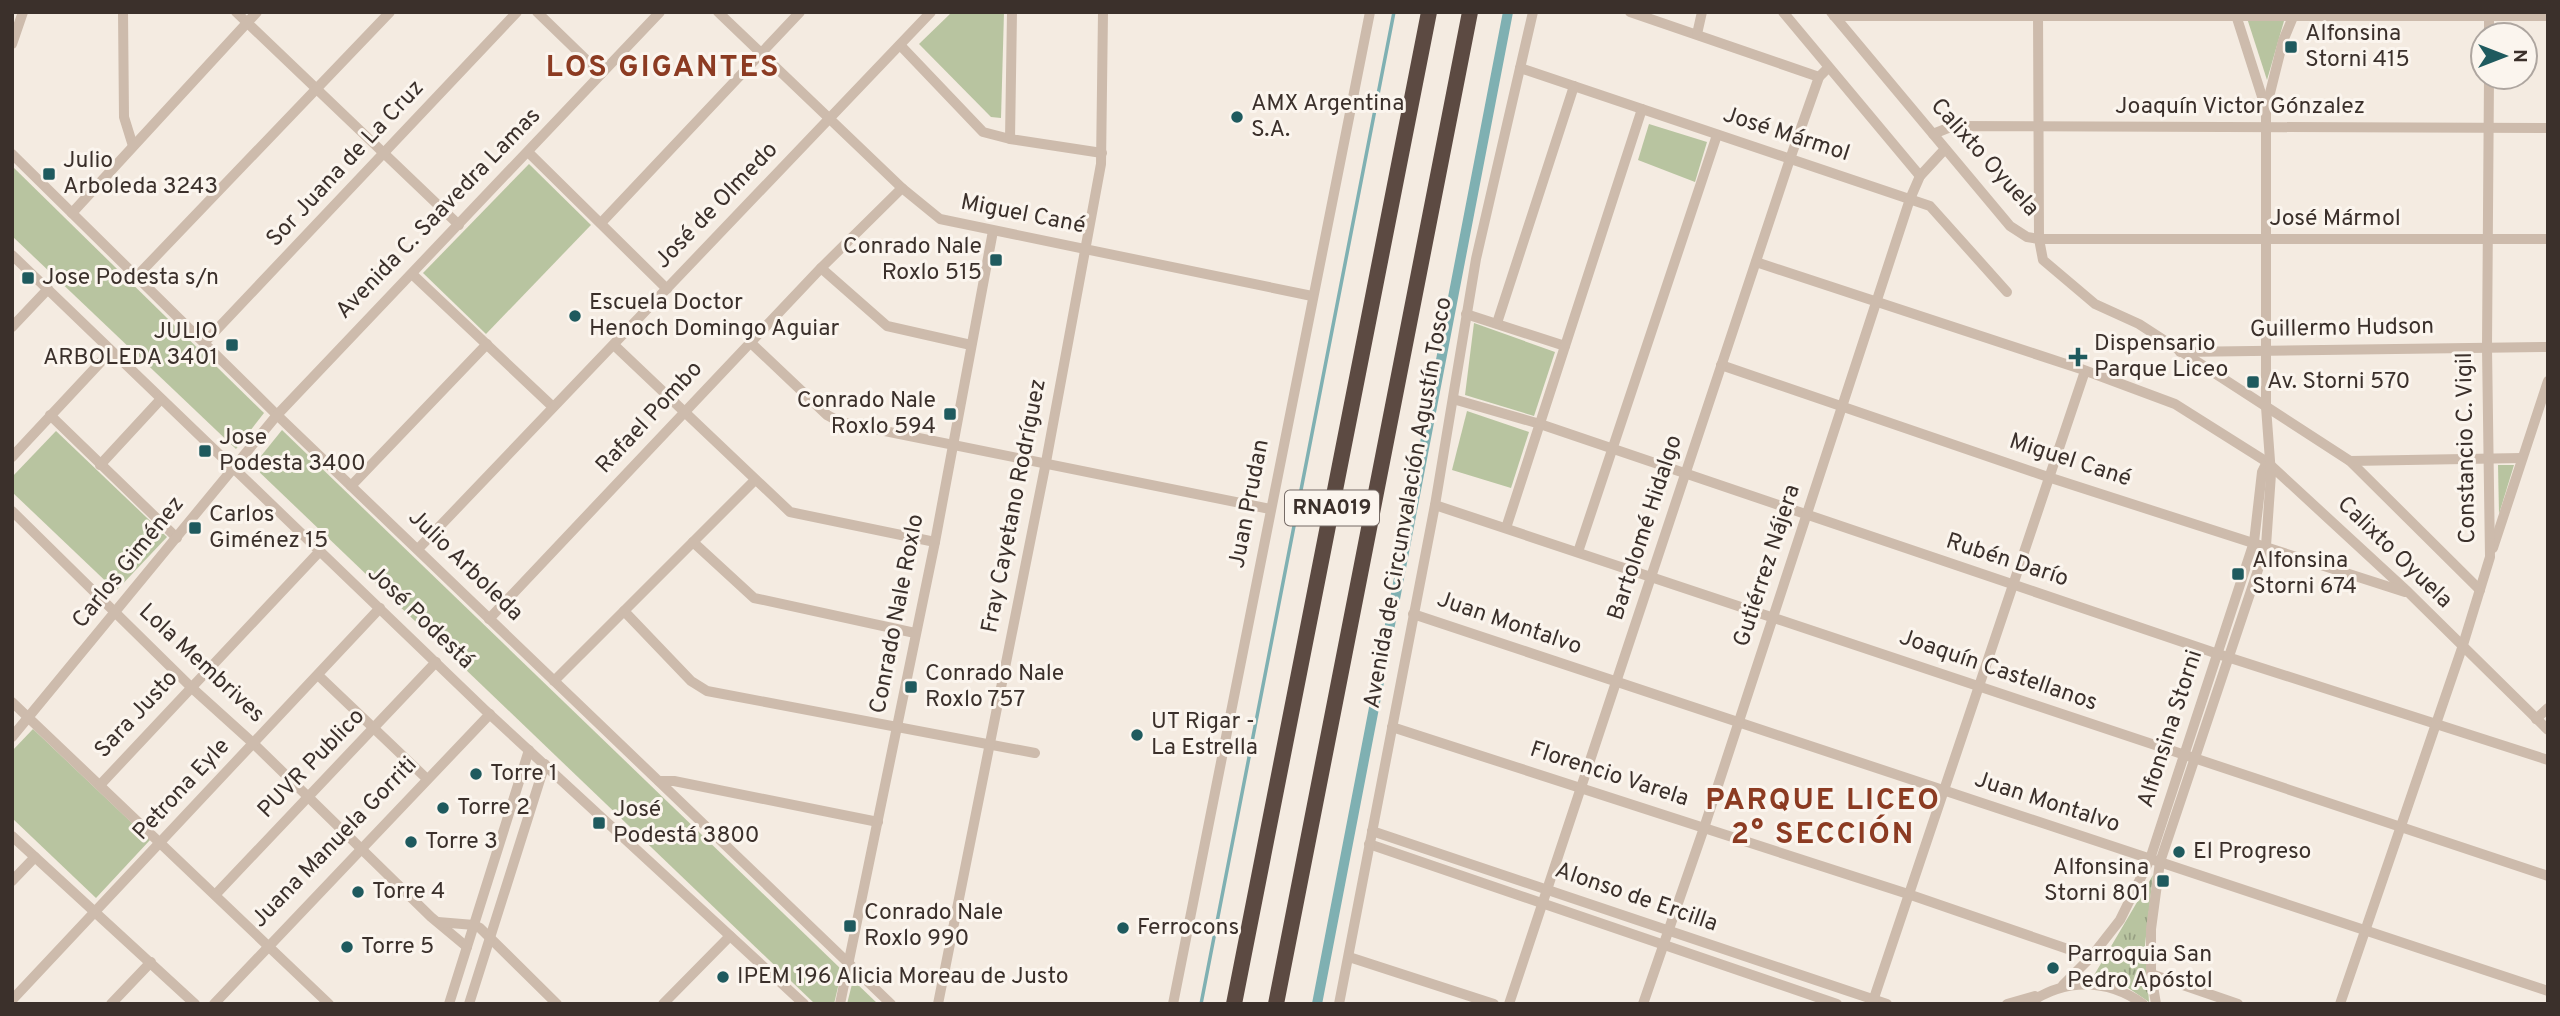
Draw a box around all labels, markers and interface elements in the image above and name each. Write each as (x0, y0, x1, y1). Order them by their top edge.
place label: Alfonsina Storni 415 (2305, 20, 2410, 75)
north arrow (2469, 21, 2539, 91)
marker: Alfonsina Storni 415 (2283, 39, 2299, 55)
text: N (2507, 49, 2531, 63)
district label: LOS GIGANTES (546, 50, 780, 87)
street label: Sor Juana de La Cruz (261, 74, 431, 254)
place label: AMX Argentina S.A. (1251, 90, 1404, 145)
street label: Calixto Oyuela (1923, 93, 2045, 223)
street label: Joaquín Victor Gónzalez (2115, 93, 2365, 122)
street label: José Mármol (1719, 101, 1853, 169)
street label: Avenida C. Saavedra Lamas (330, 102, 548, 326)
marker: AMX Argentina S.A. (1229, 109, 1245, 125)
street label: José de Olmedo (649, 136, 785, 276)
place label: Julio Arboleda 3243 (63, 147, 218, 202)
marker: Julio Arboleda 3243 (41, 166, 57, 182)
street label: Miguel Cané (958, 189, 1088, 241)
street label: José Mármol (2269, 205, 2401, 234)
place label: Conrado Nale Roxlo 515 (843, 233, 982, 288)
marker: Conrado Nale Roxlo 515 (988, 252, 1004, 268)
place label: Jose Podesta s/n (42, 264, 219, 293)
marker: Jose Podesta s/n (20, 270, 36, 286)
place label: Escuela Doctor Henoch Domingo Aguiar (589, 289, 840, 344)
street label: Avenida de Circunvalación Agustín Tosco (1358, 295, 1460, 711)
marker: Escuela Doctor Henoch Domingo Aguiar (567, 308, 583, 324)
street label: Guillermo Hudson (2250, 313, 2434, 345)
place label: JULIO ARBOLEDA 3401 (43, 318, 218, 373)
place label: Dispensario Parque Liceo (2094, 330, 2228, 385)
marker: JULIO ARBOLEDA 3401 (224, 337, 240, 353)
marker: Dispensario Parque Liceo (2068, 347, 2088, 367)
street label: Constancio C. Vigil (2451, 352, 2483, 544)
street label: Rafael Pombo (590, 355, 710, 481)
place label: Av. Storni 570 (2267, 368, 2410, 397)
marker: Av. Storni 570 (2245, 374, 2261, 390)
street label: Fray Cayetano Rodríguez (976, 377, 1054, 635)
place label: Conrado Nale Roxlo 594 (797, 387, 936, 442)
marker: Conrado Nale Roxlo 594 (942, 406, 958, 422)
place label: Jose Podesta 3400 (219, 424, 366, 479)
street label: Miguel Cané (2005, 428, 2135, 494)
street label: Bartolomé Hidalgo (1602, 432, 1690, 624)
street label: Juan Prudan (1223, 437, 1277, 571)
marker: Jose Podesta 3400 (197, 443, 213, 459)
street label: Gutiérrez Nájera (1728, 481, 1808, 651)
road number: RNA019 (1285, 490, 1379, 526)
street label: Carlos Giménez (67, 491, 191, 635)
street label: Calixto Oyuela (2330, 491, 2458, 615)
place label: Carlos Giménez 15 (209, 501, 328, 556)
street label: Julio Arboleda (401, 504, 529, 628)
street label: Conrado Nale Roxlo (864, 512, 932, 716)
marker: Carlos Giménez 15 (187, 520, 203, 536)
street label: Rubén Darío (1942, 528, 2072, 594)
place label: Alfonsina Storni 674 (2252, 547, 2357, 602)
street label: José Podestá (360, 560, 480, 676)
marker: Alfonsina Storni 674 (2230, 566, 2246, 582)
street label: Juan Montalvo (1433, 586, 1585, 662)
street label: Lola Membrives (132, 598, 270, 730)
street label: Joaquín Castellanos (1895, 623, 2101, 719)
street label: Alfonsina Storni (2132, 647, 2210, 811)
place label: Conrado Nale Roxlo 757 (925, 660, 1064, 715)
street label: Sara Justo (89, 665, 185, 765)
marker: Conrado Nale Roxlo 757 (903, 679, 919, 695)
street label: PUVR Publico (252, 703, 372, 825)
place label: UT Rigar - La Estrella (1151, 708, 1258, 763)
marker: UT Rigar - La Estrella (1129, 727, 1145, 743)
street label: Petrona Eyle (127, 733, 237, 847)
street label: Florencio Varela (1526, 736, 1692, 814)
street label: Juana Manuela Gorriti (246, 751, 424, 935)
place label: Torre 1 (490, 760, 558, 789)
marker: Torre 1 (468, 766, 484, 782)
street label: Juan Montalvo (1971, 766, 2123, 840)
district label: PARQUE LICEO 2° SECCIÓN (1705, 783, 1941, 854)
place label: Torre 2 (457, 794, 530, 823)
place label: José Podestá 3800 (613, 796, 760, 851)
marker: Torre 2 (435, 800, 451, 816)
marker: José Podestá 3800 (591, 815, 607, 831)
place label: Torre 3 (425, 828, 498, 857)
marker: Torre 3 (403, 834, 419, 850)
place label: El Progreso (2193, 838, 2311, 867)
marker: El Progreso (2171, 844, 2187, 860)
place label: Alfonsina Storni 801 (2044, 854, 2149, 909)
street label: Alonso de Ercilla (1551, 857, 1721, 939)
marker: Alfonsina Storni 801 (2155, 873, 2171, 889)
place label: Torre 4 (372, 878, 445, 907)
marker: Torre 4 (350, 884, 366, 900)
place label: Conrado Nale Roxlo 990 (864, 899, 1003, 954)
place label: Ferrocons (1137, 914, 1239, 943)
marker: Conrado Nale Roxlo 990 (842, 918, 858, 934)
marker: Ferrocons (1115, 920, 1131, 936)
place label: Torre 5 (361, 933, 434, 962)
marker: Torre 5 (339, 939, 355, 955)
place label: Parroquia San Pedro Apóstol (2067, 941, 2213, 996)
marker: Parroquia San Pedro Apóstol (2045, 960, 2061, 976)
place label: IPEM 196 Alicia Moreau de Justo (737, 963, 1069, 992)
marker: IPEM 196 Alicia Moreau de Justo (715, 969, 731, 985)

